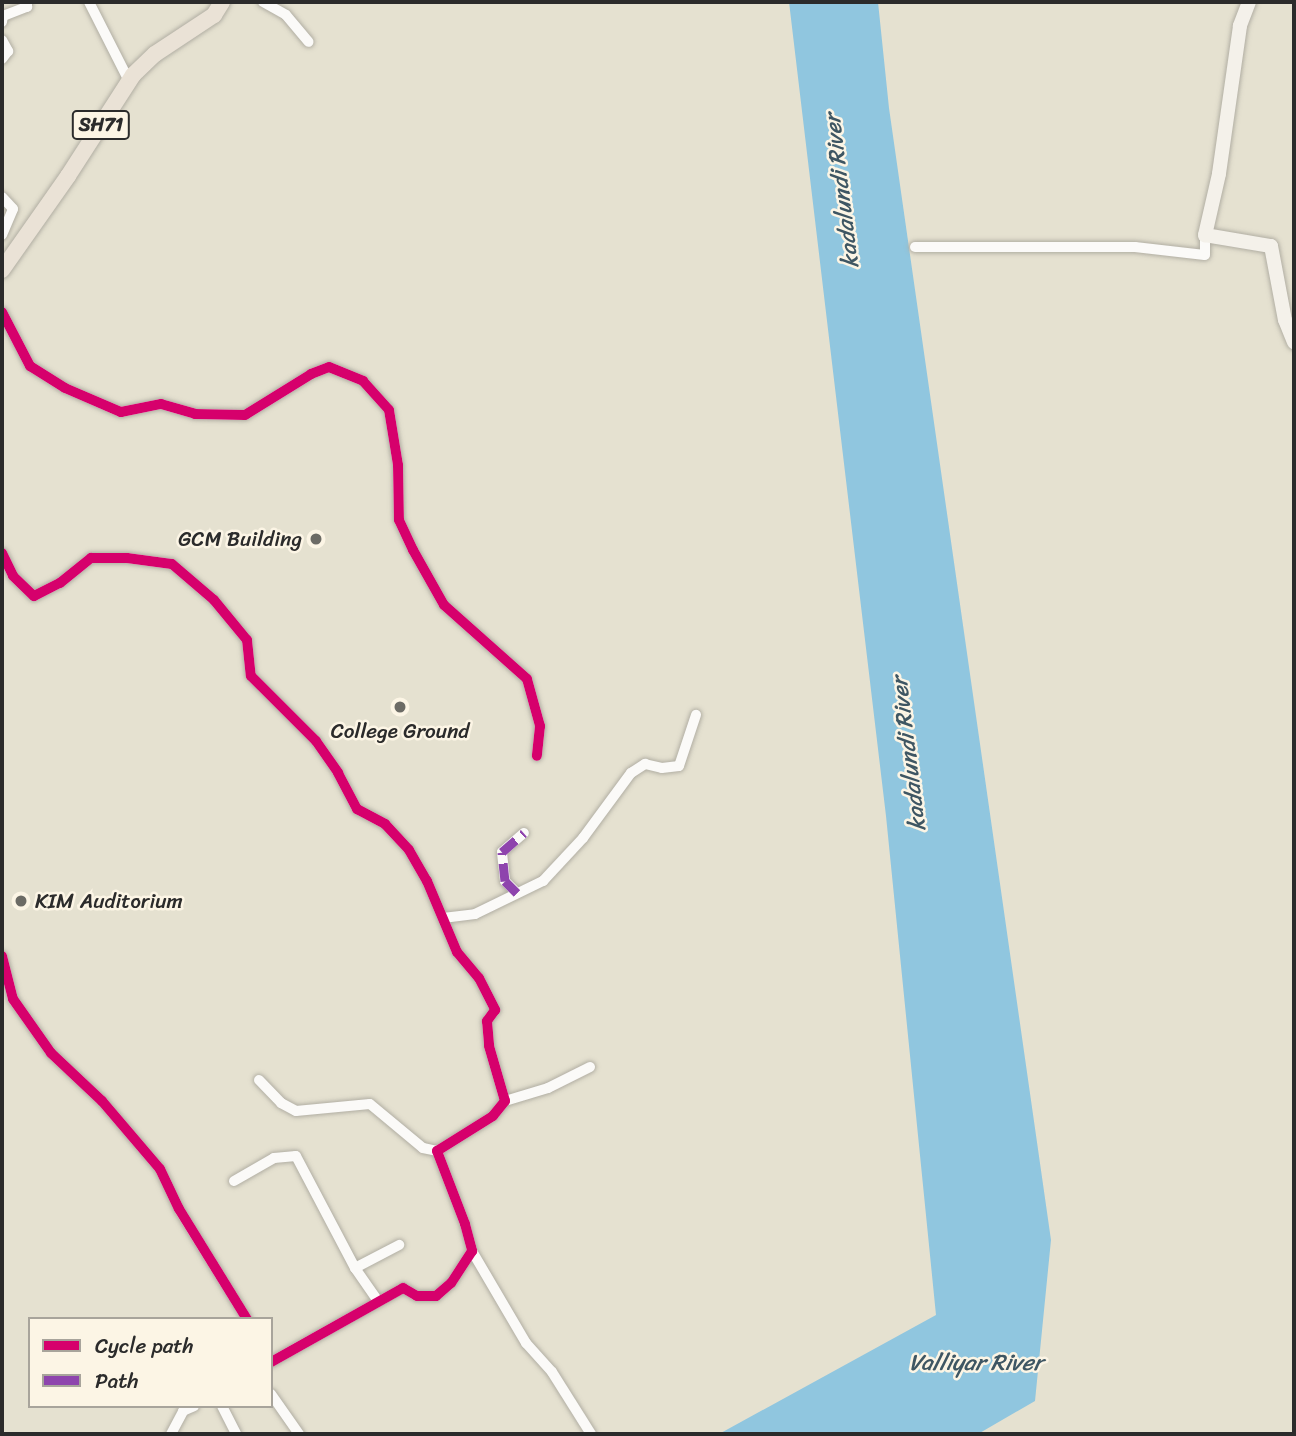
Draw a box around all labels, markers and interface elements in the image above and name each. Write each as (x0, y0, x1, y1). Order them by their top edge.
road number: SH71 (71, 110, 131, 140)
water label: kadalundi River (819, 112, 865, 270)
place label: GCM Building (178, 526, 302, 552)
marker: GCM Building (308, 531, 324, 547)
water label: kadalundi River (886, 675, 932, 833)
marker: College Ground (392, 699, 408, 715)
place label: College Ground (331, 718, 469, 744)
place label: KIM Auditorium (35, 888, 183, 914)
marker: KIM Auditorium (13, 893, 29, 909)
legend (28, 1317, 273, 1408)
text: Cycle path (95, 1327, 194, 1365)
water label: Valliyar River (909, 1349, 1043, 1377)
text: Path (95, 1362, 138, 1400)

